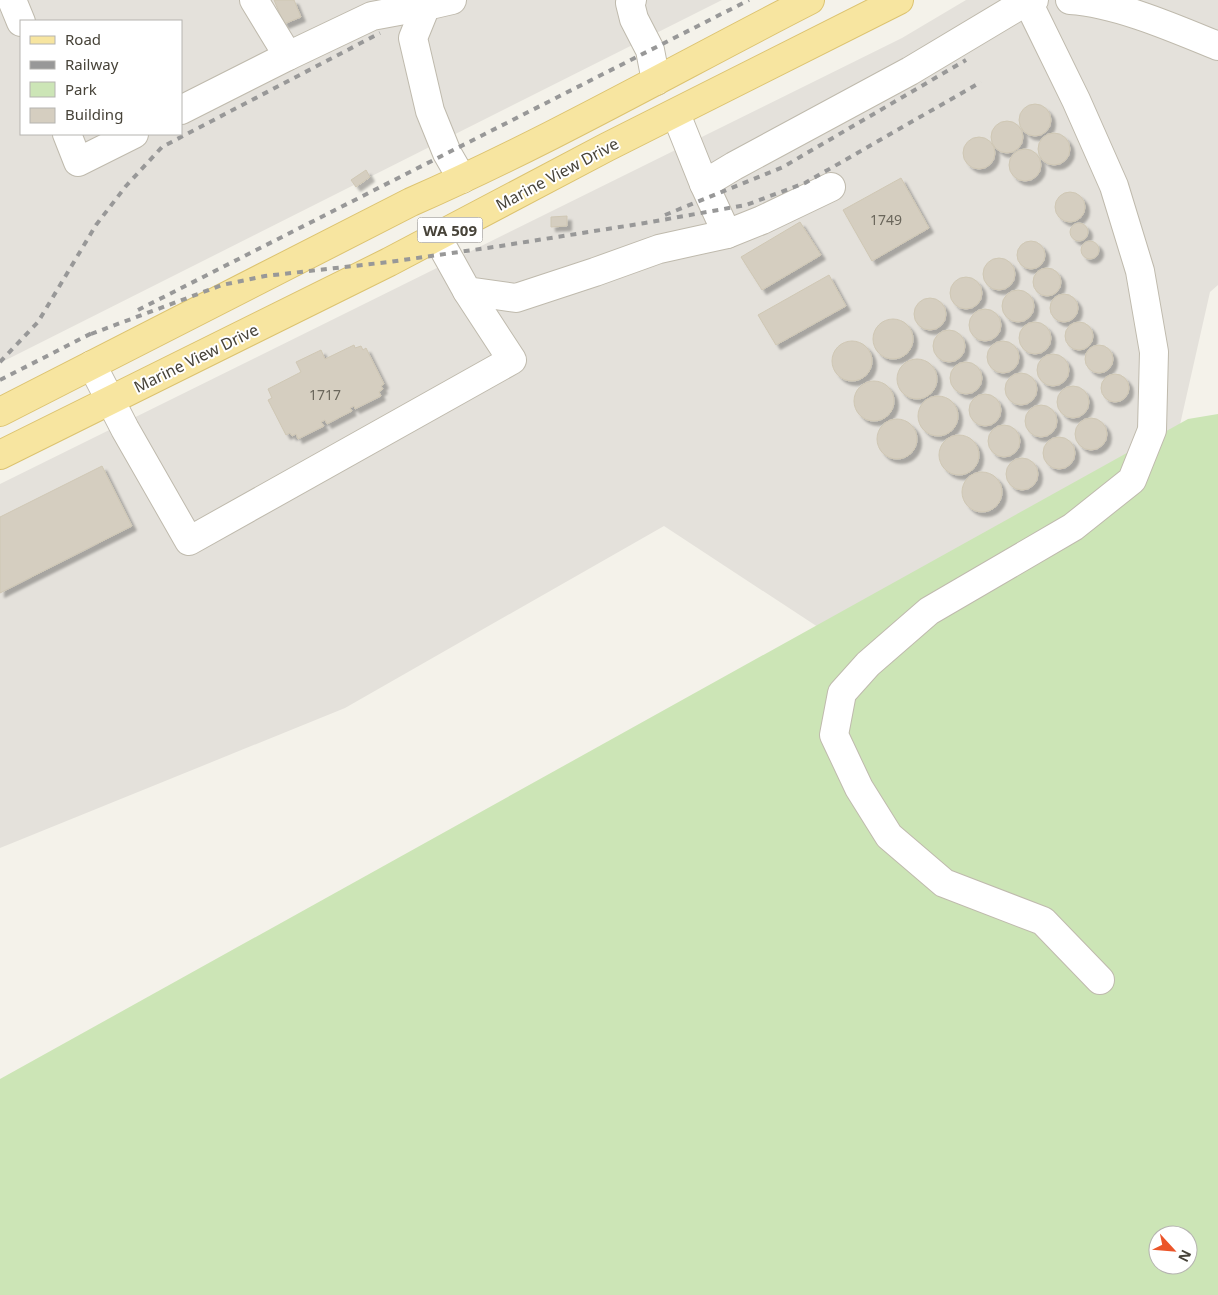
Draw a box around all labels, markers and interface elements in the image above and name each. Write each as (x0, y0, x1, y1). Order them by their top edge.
legend (20, 20, 182, 135)
text: Road (65, 29, 101, 49)
text: Railway (65, 54, 119, 74)
text: Park (65, 79, 97, 99)
text: Building (65, 104, 123, 124)
street label: Marine View Drive (492, 132, 622, 216)
house number: 1749 (870, 210, 902, 229)
road number: WA 509 (418, 218, 482, 242)
street label: Marine View Drive (130, 318, 262, 398)
house number: 1717 (309, 385, 341, 404)
north arrow (1148, 1225, 1198, 1275)
text: N (1174, 1247, 1196, 1265)

